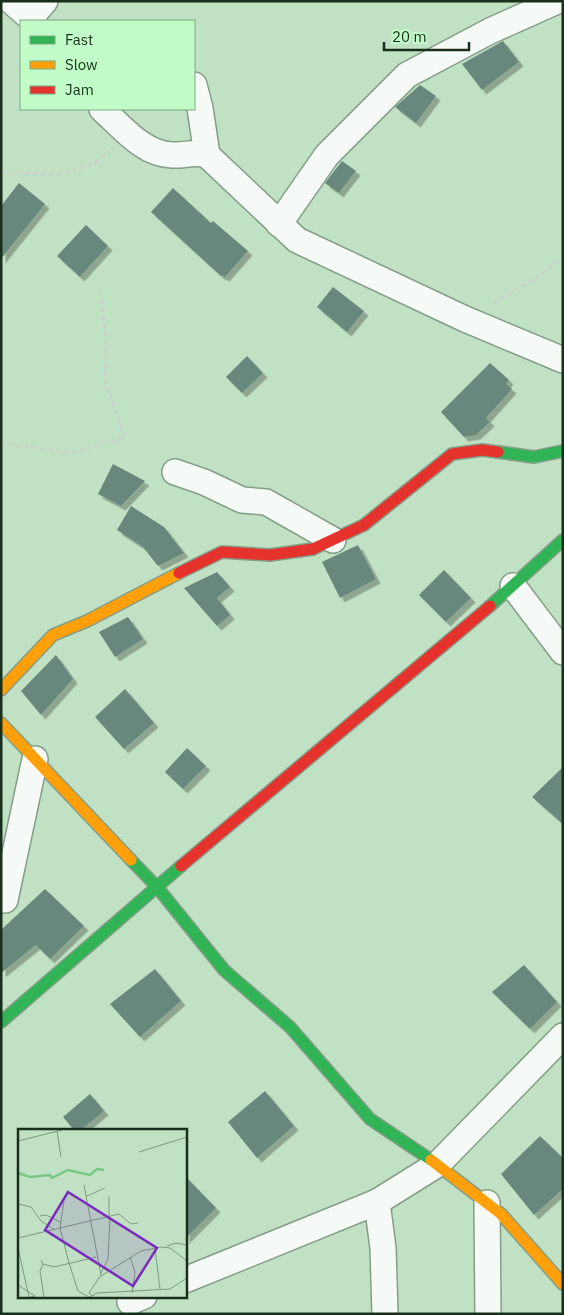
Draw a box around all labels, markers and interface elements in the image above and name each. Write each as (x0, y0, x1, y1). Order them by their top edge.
legend (20, 20, 195, 110)
scale bar (384, 20, 469, 52)
text: 20 m (392, 27, 427, 46)
text: Fast (65, 30, 93, 49)
text: Slow (65, 55, 98, 74)
text: Jam (65, 80, 94, 99)
inset map (18, 1129, 186, 1298)

